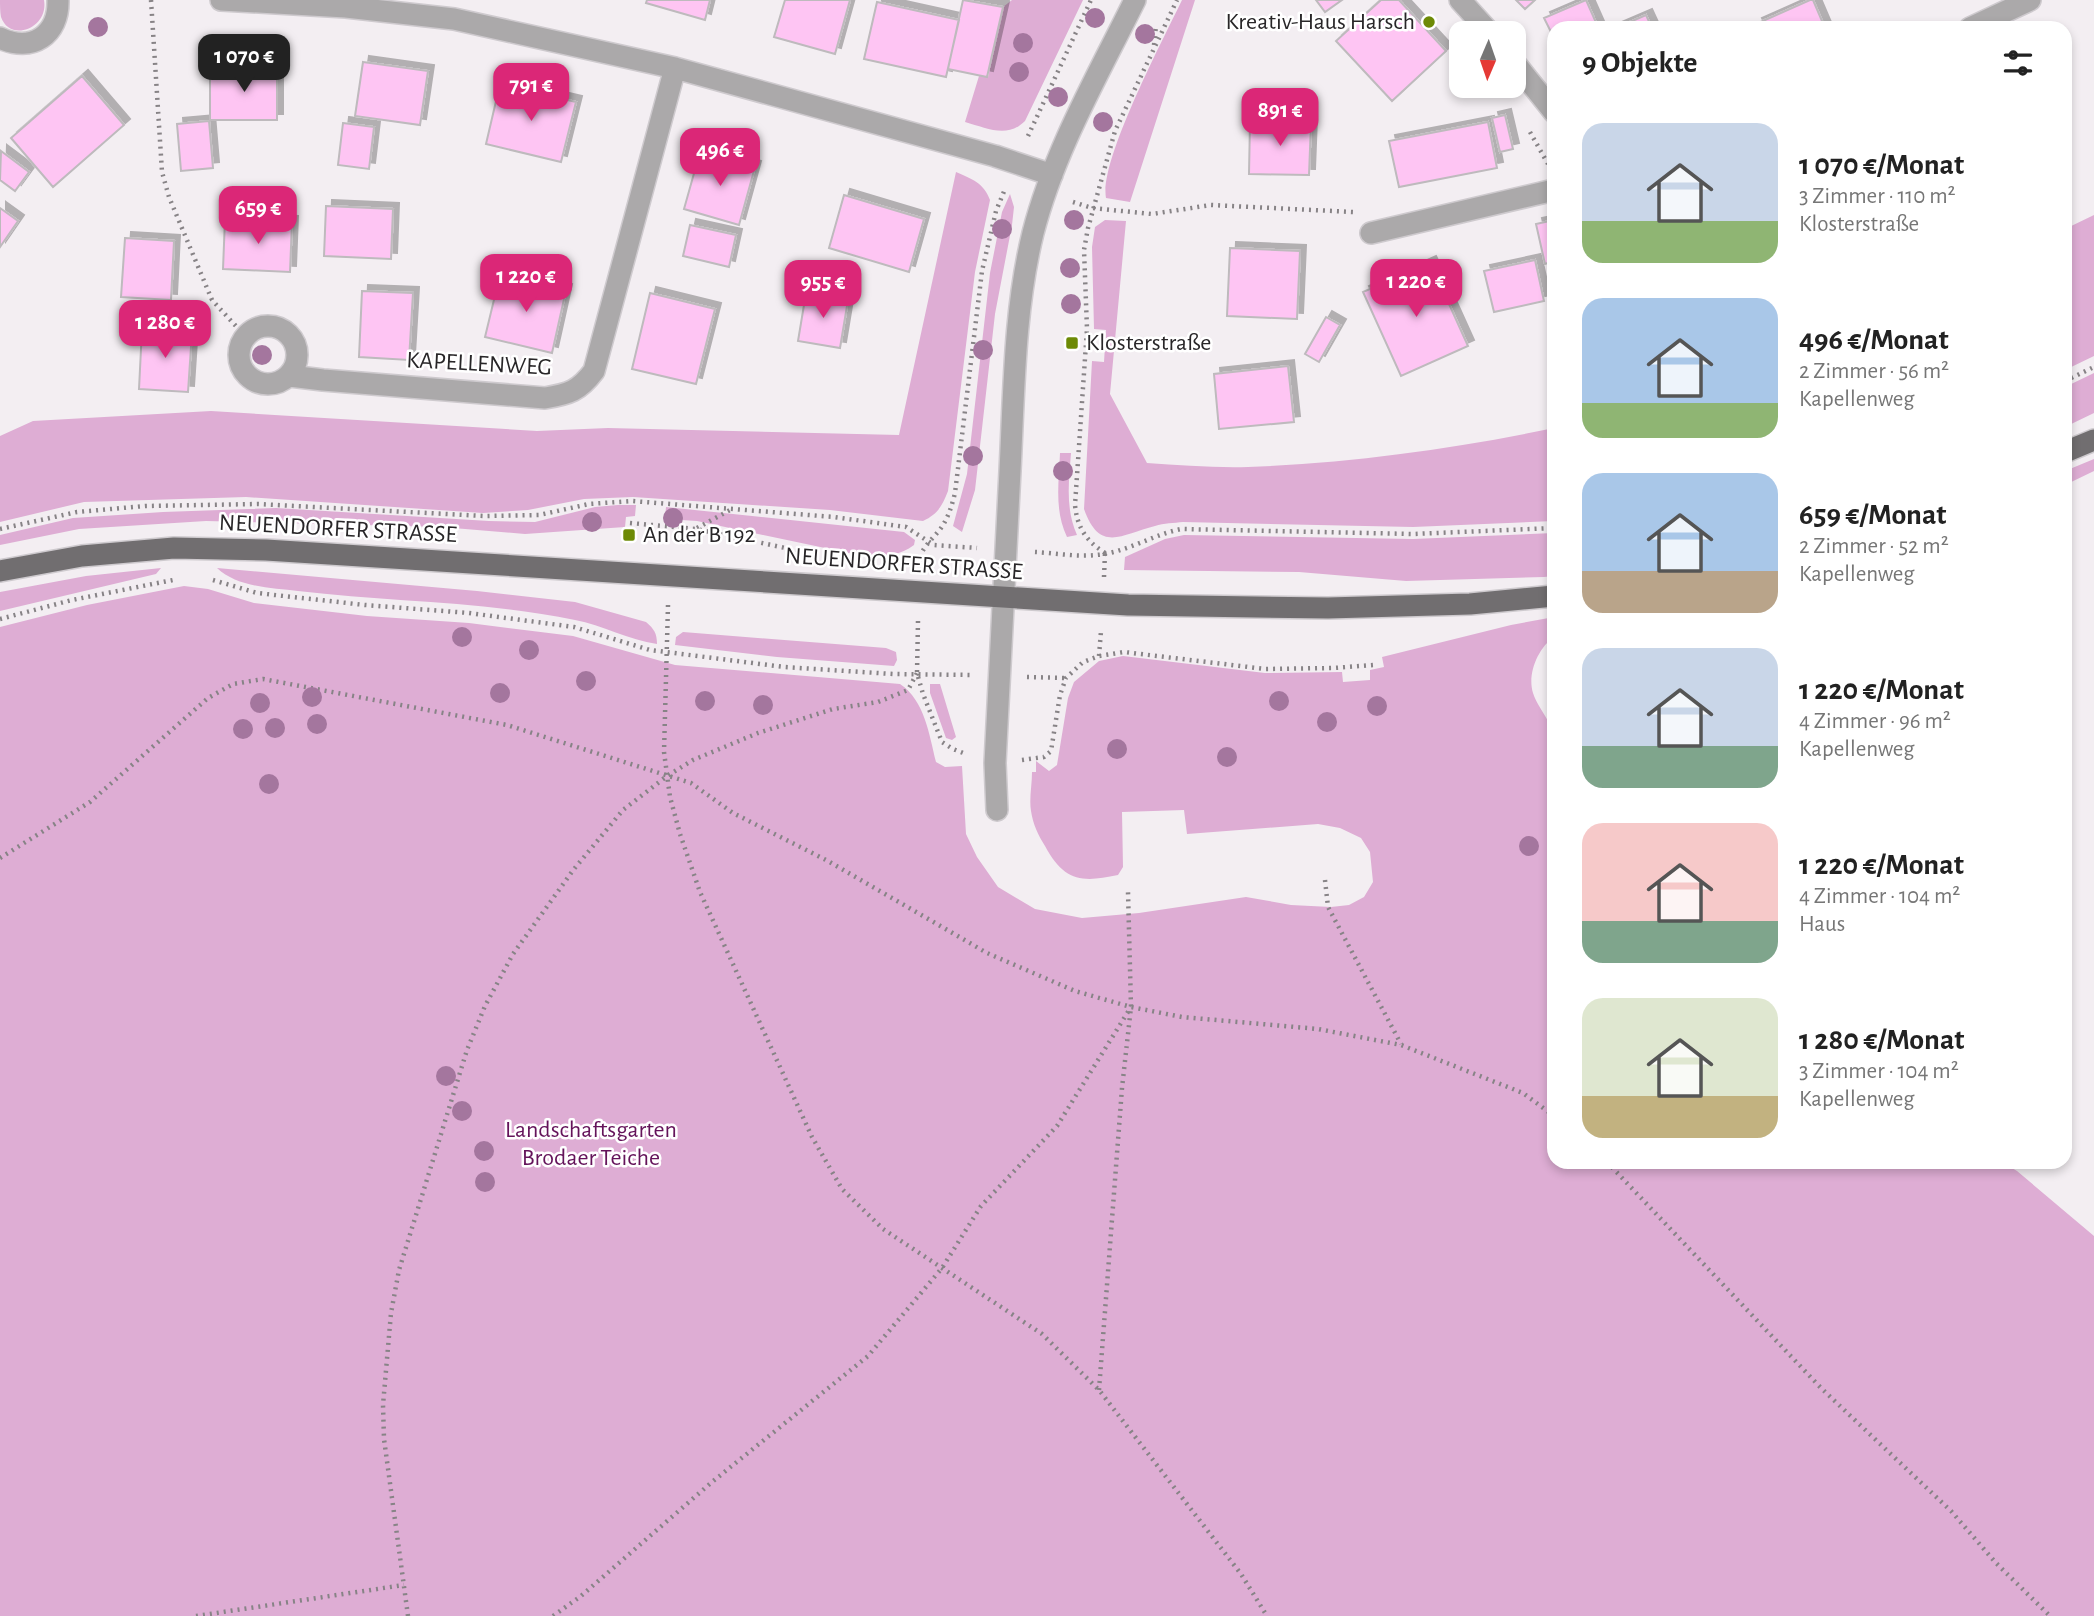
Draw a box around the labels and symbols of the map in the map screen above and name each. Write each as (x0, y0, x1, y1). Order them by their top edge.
place label: Kreativ-Haus Harsch (1225, 10, 1415, 34)
marker: Kreativ-Haus Harsch (1421, 14, 1437, 30)
north arrow (1449, 21, 1526, 98)
pin: 1 070 € (179, 34, 309, 94)
pin: 791 € (482, 64, 580, 123)
pin: 891 € (1231, 88, 1329, 148)
pin: 496 € (671, 128, 769, 188)
pin: 659 € (209, 187, 307, 246)
pin: 1 220 € (461, 254, 591, 314)
pin: 955 € (774, 260, 872, 320)
pin: 1 220 € (1351, 260, 1481, 319)
pin: 1 280 € (100, 300, 230, 360)
place label: Klosterstraße (1086, 331, 1211, 355)
marker: Klosterstraße (1064, 335, 1080, 351)
street label: KAPELLENWEG (406, 348, 552, 380)
street label: NEUENDORFER STRASSE (218, 511, 458, 547)
place label: An der B 192 (643, 523, 756, 547)
marker: An der B 192 (621, 527, 637, 543)
street label: NEUENDORFER STRASSE (784, 544, 1024, 584)
park label: Landschaftsgarten Brodaer Teiche (505, 1118, 677, 1170)

